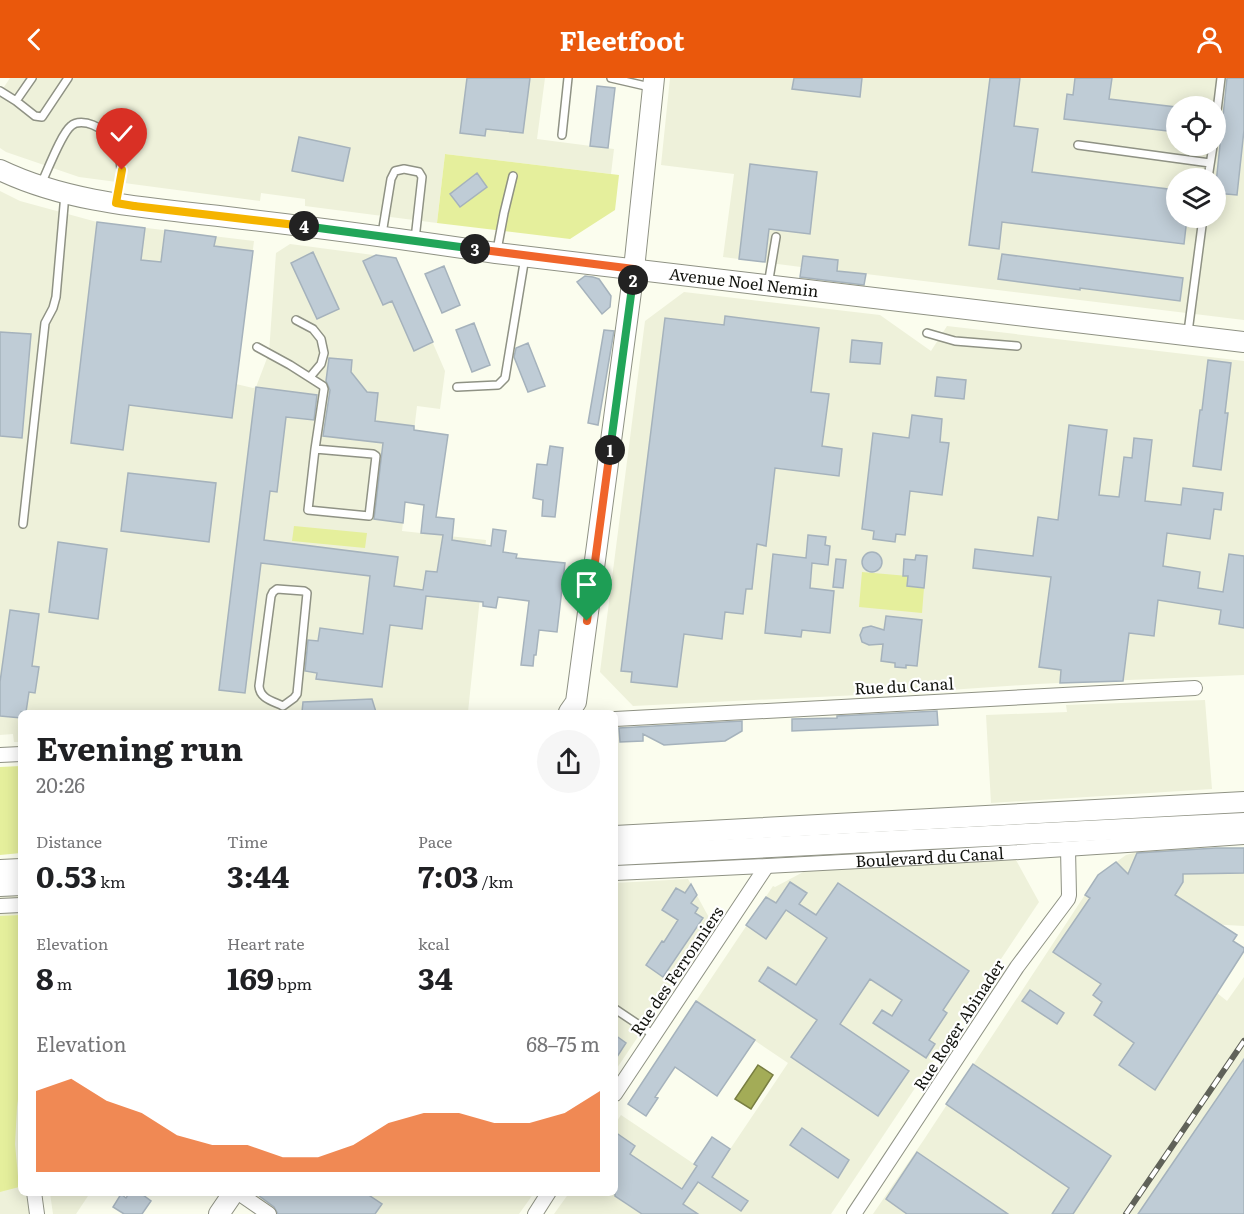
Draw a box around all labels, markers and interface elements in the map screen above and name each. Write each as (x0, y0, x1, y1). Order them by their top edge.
text: Fleetfoot (559, 19, 685, 59)
icon: back (18, 23, 51, 56)
icon: person (1193, 23, 1226, 56)
map controls (1166, 96, 1226, 228)
button: locate (1166, 96, 1226, 156)
pin (96, 108, 147, 170)
icon: check (105, 117, 138, 150)
button: layers (1166, 168, 1226, 228)
pin: 4 (289, 211, 319, 241)
text: 4 (299, 214, 309, 238)
pin: 3 (460, 234, 490, 264)
text: 3 (471, 237, 479, 261)
street label: Avenue Noel Nemin (668, 261, 820, 302)
pin: 2 (618, 265, 648, 295)
text: 2 (629, 268, 637, 292)
pin: 1 (595, 435, 625, 465)
text: 1 (607, 438, 613, 462)
pin (561, 559, 612, 621)
icon: arrive (570, 568, 603, 601)
street label: Rue du Canal (854, 670, 954, 700)
text: Evening run (36, 722, 243, 771)
button: share (537, 730, 600, 793)
text: 20:26 (36, 769, 85, 799)
text: Distance (36, 829, 102, 853)
text: Time (227, 829, 268, 853)
text: Pace (418, 829, 452, 853)
street label: Boulevard du Canal (855, 840, 1004, 872)
text: 0.53 (36, 853, 97, 897)
text: 3:44 (227, 853, 289, 897)
text: 7:03 (418, 853, 478, 897)
text: km (97, 869, 126, 893)
text: /km (478, 869, 514, 893)
street label: Rue des Ferronniers (624, 901, 728, 1040)
text: Elevation (36, 931, 108, 955)
text: Heart rate (227, 931, 305, 955)
text: kcal (418, 931, 450, 955)
street label: Rue Roger Abinader (907, 954, 1010, 1095)
text: 8 (36, 955, 54, 999)
text: 169 (227, 955, 274, 999)
text: 34 (418, 955, 453, 999)
text: m (54, 971, 72, 995)
text: bpm (274, 971, 312, 995)
text: Elevation (36, 1028, 126, 1058)
text: 68–75 m (526, 1028, 600, 1058)

